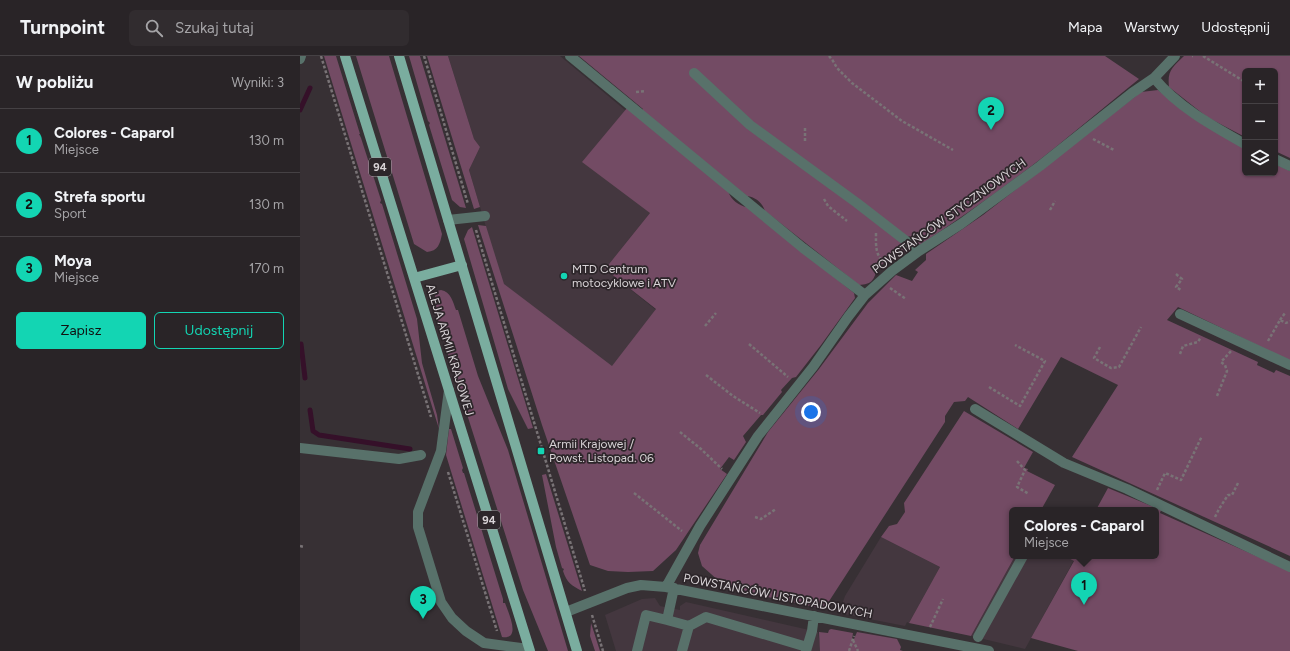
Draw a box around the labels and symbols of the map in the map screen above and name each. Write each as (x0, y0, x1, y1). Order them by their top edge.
pin: 2 (978, 97, 1004, 130)
street label: POWSTAŃCÓW STYCZNIOWYCH (870, 156, 1028, 276)
road number: 94 (369, 158, 391, 176)
place label: MTD Centrum motocyklowe i ATV (572, 262, 677, 290)
marker: MTD Centrum motocyklowe i ATV (559, 271, 569, 281)
street label: ALEJA ARMII KRAJOWEJ (423, 282, 477, 418)
your location (801, 402, 821, 422)
place label: Armii Krajowej / Powst. Listopad. 06 (549, 437, 654, 465)
marker: Armii Krajowej / Powst. Listopad. 06 (536, 446, 546, 456)
road number: 94 (478, 511, 500, 529)
street label: POWSTAŃCÓW LISTOPADOWYCH (682, 571, 874, 621)
pin: 1 (1071, 572, 1097, 605)
pin: 3 (410, 586, 436, 619)

